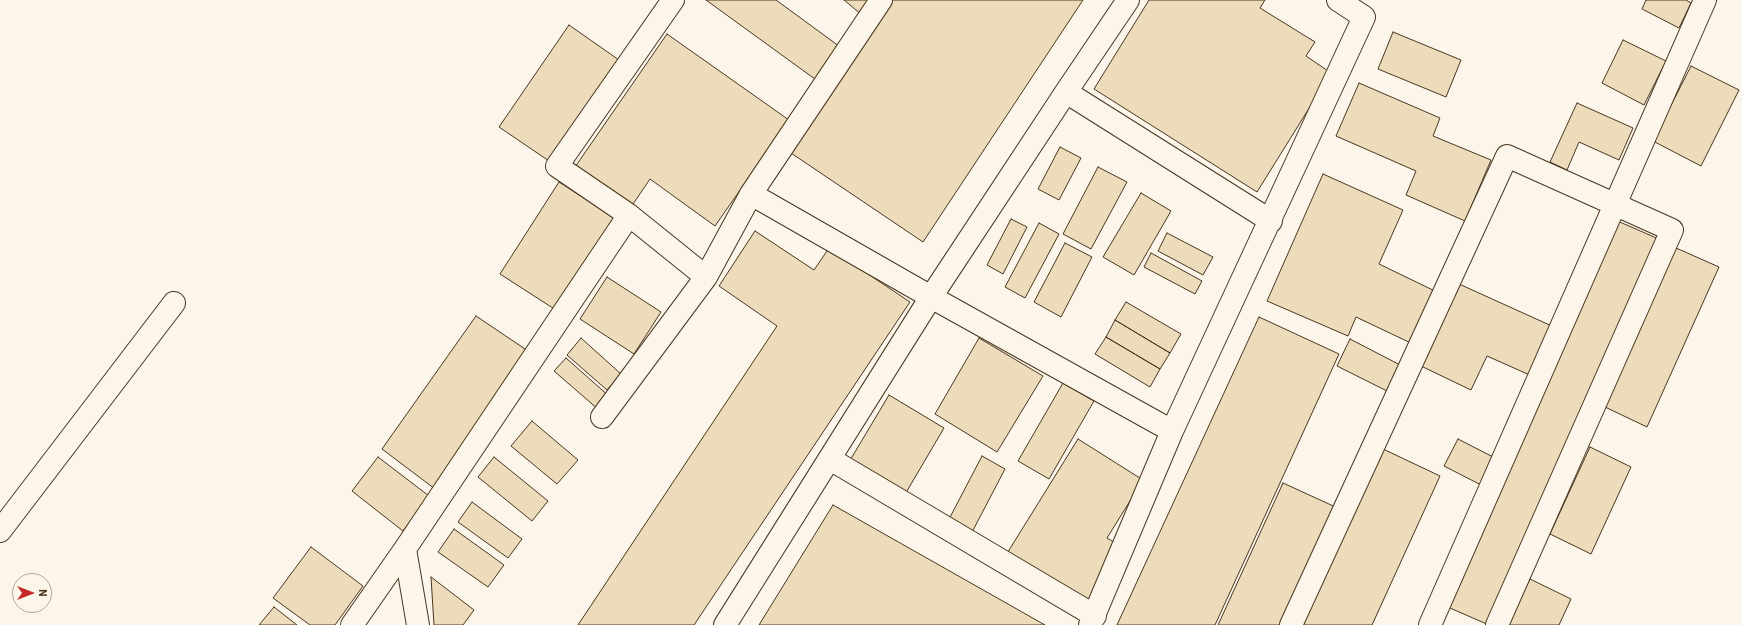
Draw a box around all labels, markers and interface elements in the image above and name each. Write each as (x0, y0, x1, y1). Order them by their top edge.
north arrow (12, 573, 52, 613)
text: N (37, 589, 50, 597)

